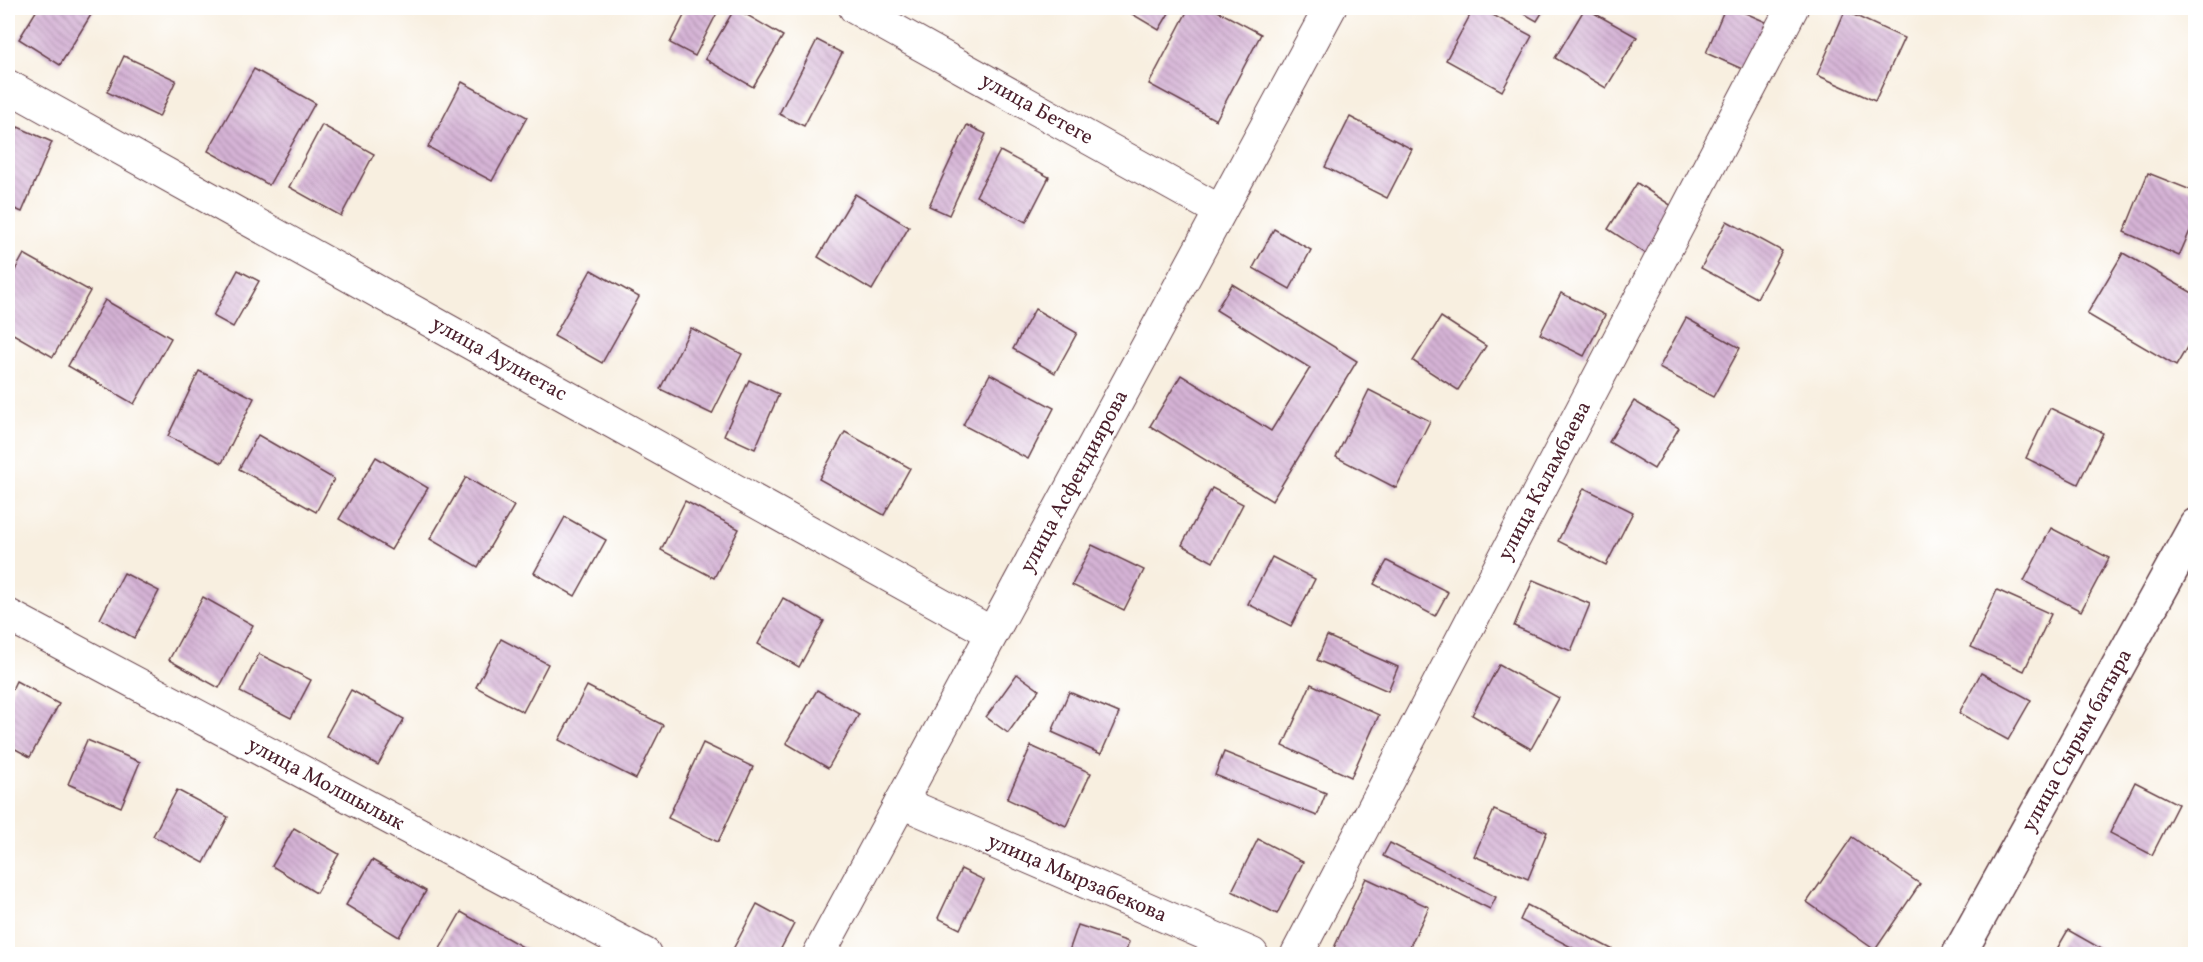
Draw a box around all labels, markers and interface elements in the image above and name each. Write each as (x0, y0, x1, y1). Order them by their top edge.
street label: улица Бетеге (975, 66, 1098, 152)
street label: улица Аулиетас (426, 310, 572, 409)
street label: улица Асфендиярова (1013, 385, 1135, 578)
street label: улица Каламбаева (1491, 396, 1598, 566)
street label: улица Сырым батыра (2015, 644, 2139, 837)
street label: улица Молшылык (242, 730, 410, 838)
street label: улица Мырзабекова (983, 827, 1171, 930)

